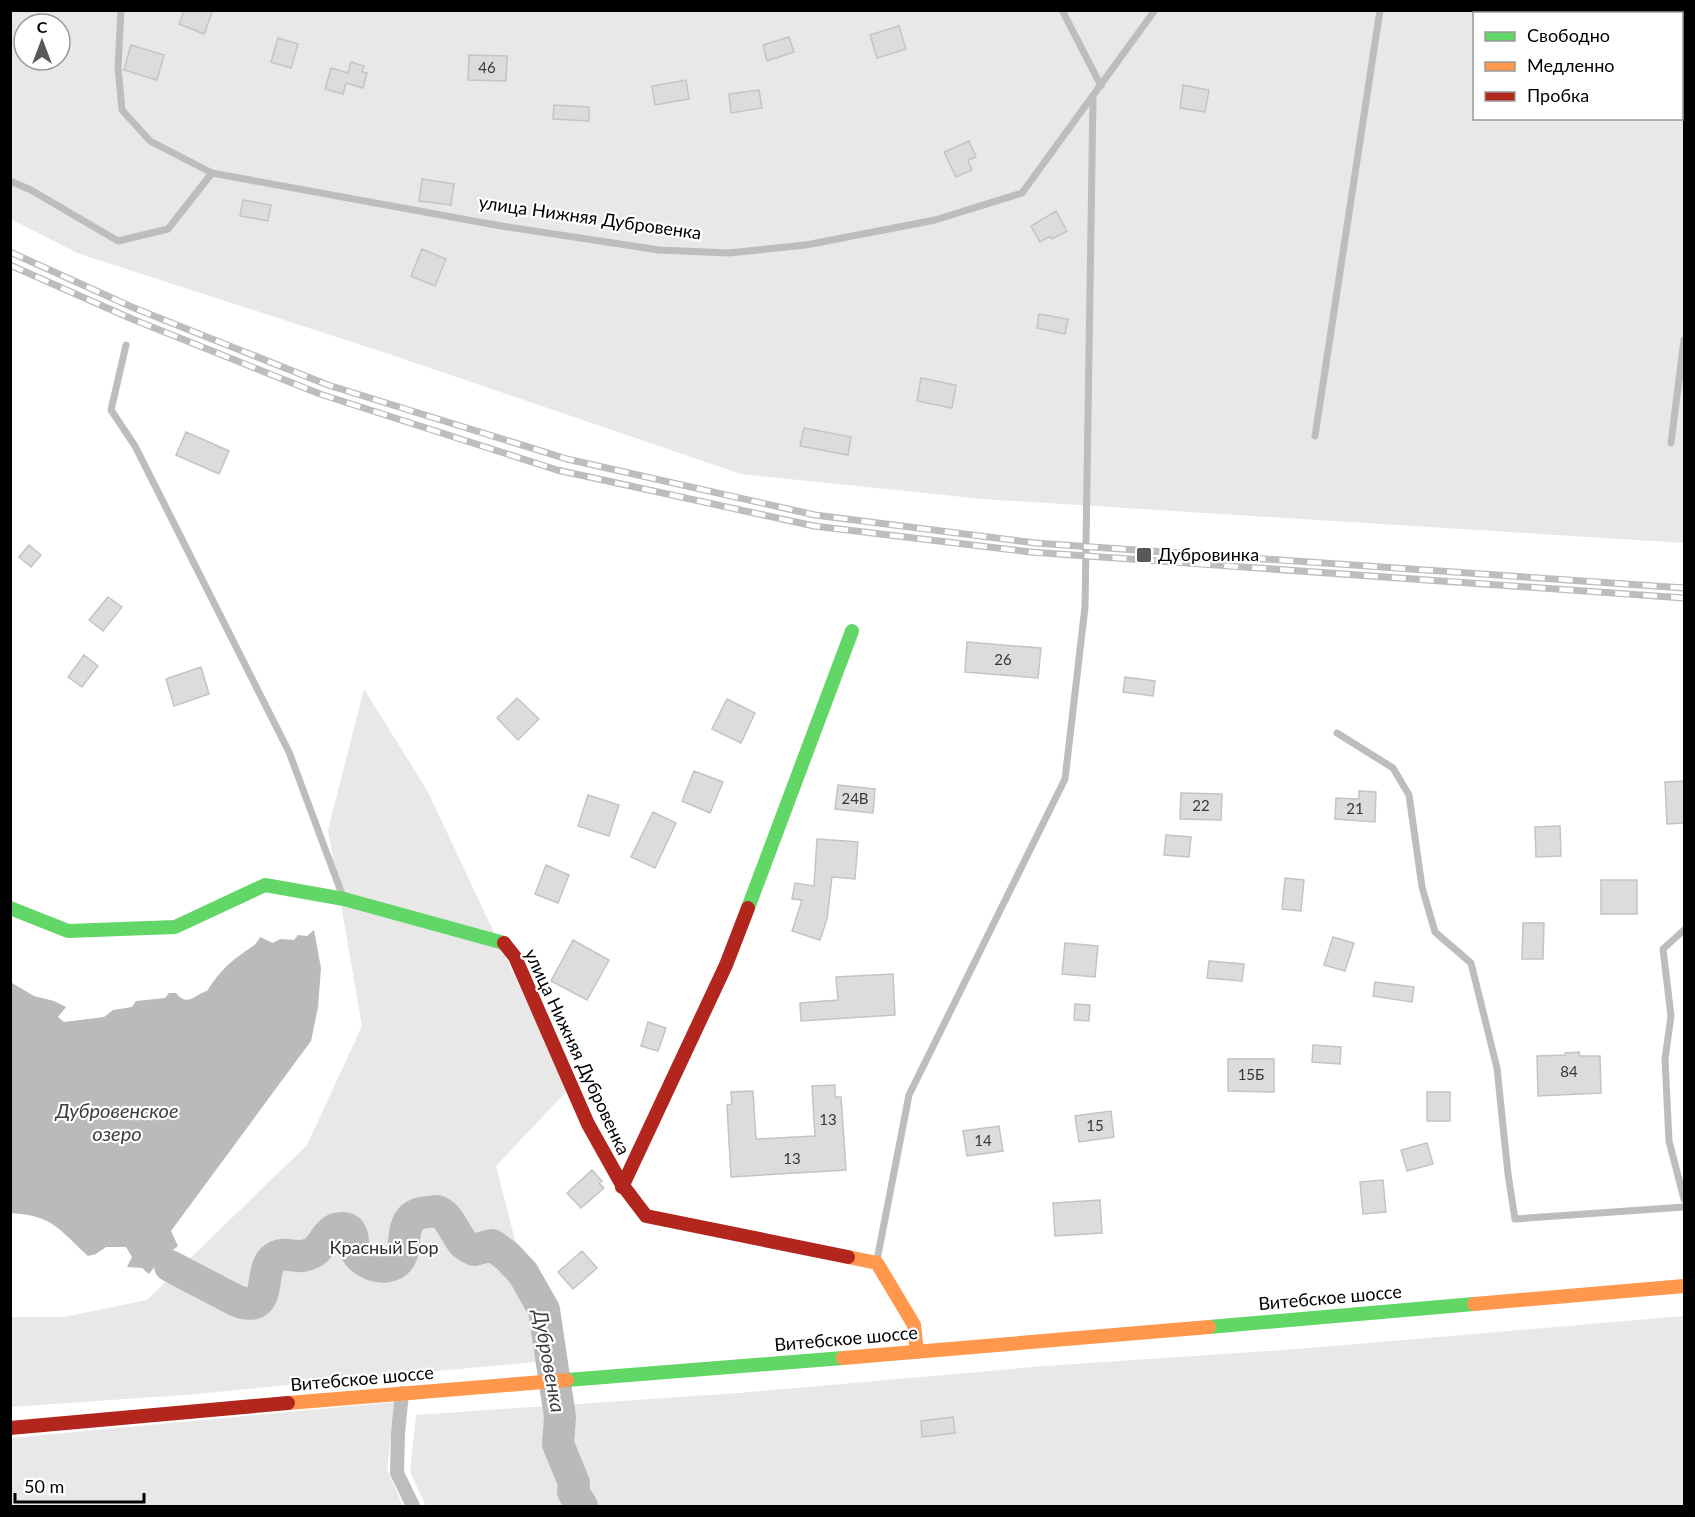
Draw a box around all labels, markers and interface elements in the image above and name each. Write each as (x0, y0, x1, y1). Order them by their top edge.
north arrow (12, 12, 72, 72)
legend (1473, 12, 1683, 120)
text: С (37, 17, 48, 36)
text: Свободно (1527, 24, 1610, 46)
text: Медленно (1527, 54, 1615, 76)
house number: 46 (478, 58, 496, 76)
text: Пробка (1527, 84, 1589, 106)
street label: улица Нижняя Дубровенка (477, 190, 703, 244)
place label: Дубровинка (1158, 543, 1259, 565)
marker: Дубровинка (1135, 546, 1153, 564)
house number: 26 (994, 650, 1012, 668)
house number: 24В (841, 789, 869, 807)
house number: 22 (1192, 796, 1210, 814)
house number: 21 (1346, 799, 1364, 817)
street label: улица Нижняя Дубровенка (520, 945, 635, 1158)
house number: 84 (1560, 1062, 1578, 1080)
house number: 15Б (1238, 1065, 1264, 1083)
water label: Дубровенское озеро (54, 1098, 179, 1145)
house number: 13 (819, 1110, 837, 1128)
house number: 15 (1086, 1116, 1104, 1134)
house number: 14 (974, 1131, 992, 1149)
house number: 13 (783, 1149, 801, 1167)
park label: Красный Бор (329, 1236, 439, 1258)
street label: Витебское шоссе (1257, 1280, 1403, 1314)
water label: Дубровенка (529, 1306, 571, 1414)
street label: Витебское шоссе (773, 1321, 919, 1355)
street label: Витебское шоссе (289, 1361, 435, 1395)
scale bar (15, 1466, 144, 1504)
text: 50 m (24, 1475, 64, 1497)

